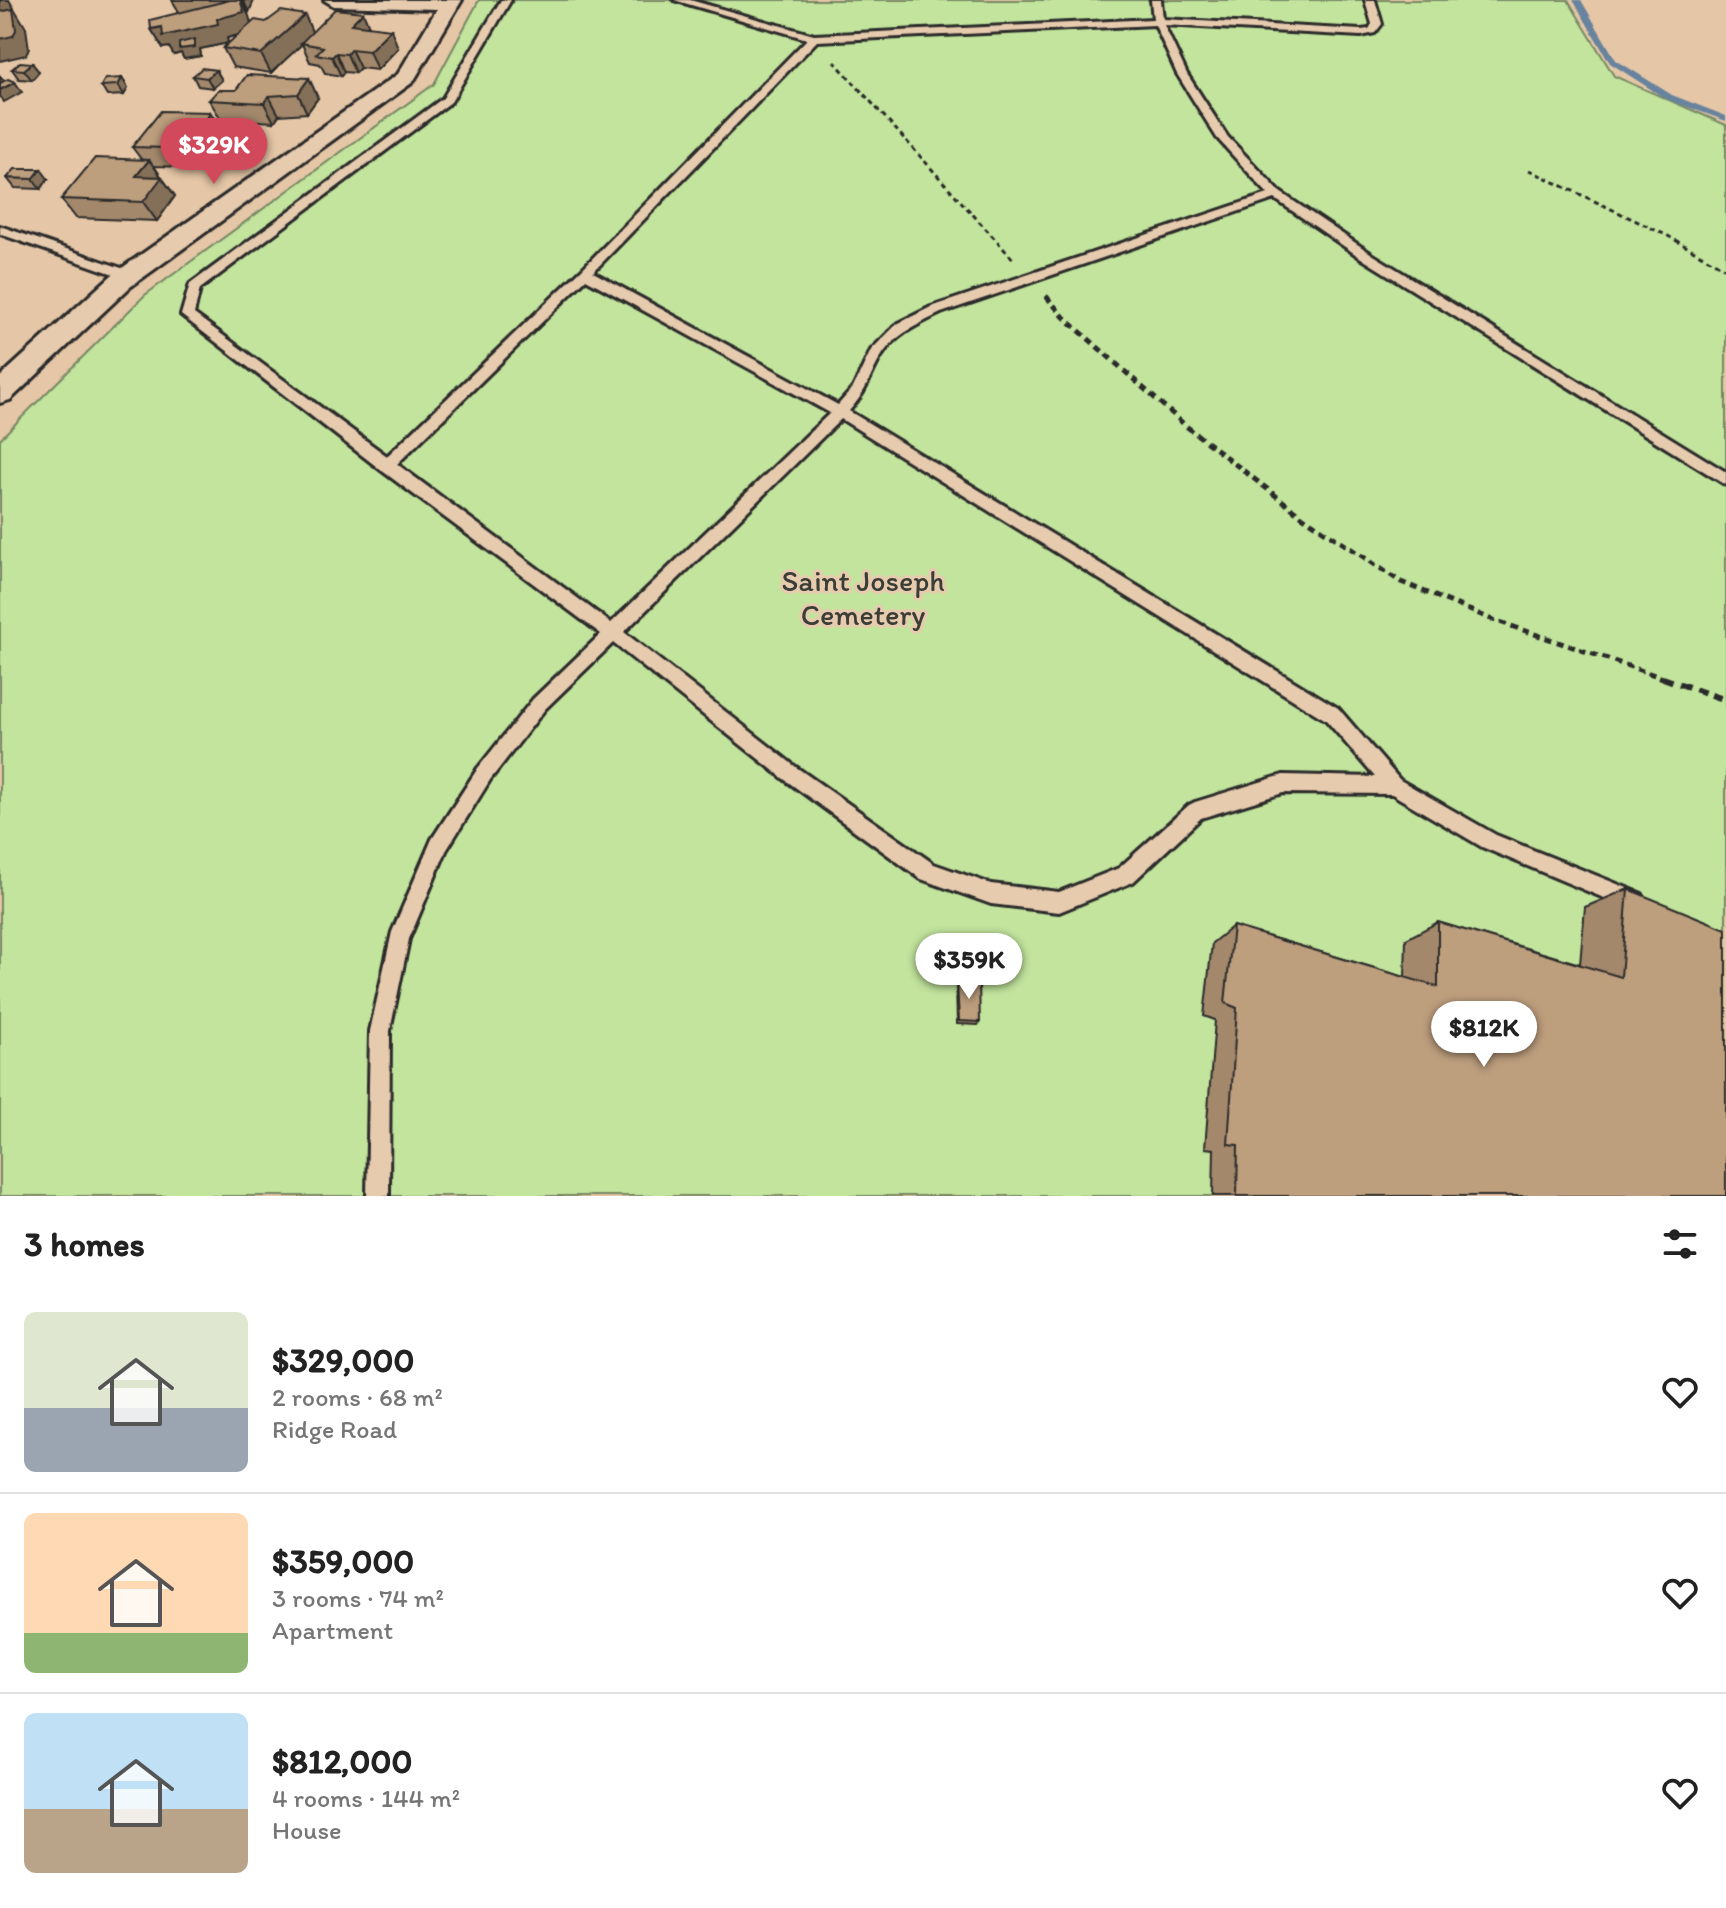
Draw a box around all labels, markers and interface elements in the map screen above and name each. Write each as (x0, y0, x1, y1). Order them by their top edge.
pin: $329K (158, 118, 270, 186)
text: $329K (178, 128, 250, 160)
park label: Saint Joseph Cemetery (781, 562, 945, 633)
pin: $359K (913, 933, 1025, 1001)
text: $359K (933, 943, 1005, 975)
pin: $812K (1428, 1001, 1540, 1069)
text: $812K (1449, 1011, 1519, 1043)
icon: filters (1658, 1222, 1702, 1266)
text: 3 homes (24, 1224, 145, 1265)
text: $329,000 (272, 1340, 414, 1381)
icon: home (88, 1344, 184, 1440)
icon: heart (1658, 1370, 1702, 1414)
text: 2 rooms · 68 m² (272, 1381, 443, 1413)
text: Ridge Road (272, 1413, 397, 1445)
text: $359,000 (272, 1541, 414, 1582)
icon: home (88, 1545, 184, 1641)
icon: heart (1658, 1571, 1702, 1615)
text: 3 rooms · 74 m² (272, 1582, 444, 1614)
text: Apartment (272, 1614, 393, 1646)
text: $812,000 (272, 1741, 412, 1782)
icon: home (88, 1745, 184, 1841)
icon: heart (1658, 1771, 1702, 1815)
text: 4 rooms · 144 m² (272, 1782, 460, 1814)
text: House (272, 1814, 342, 1846)

